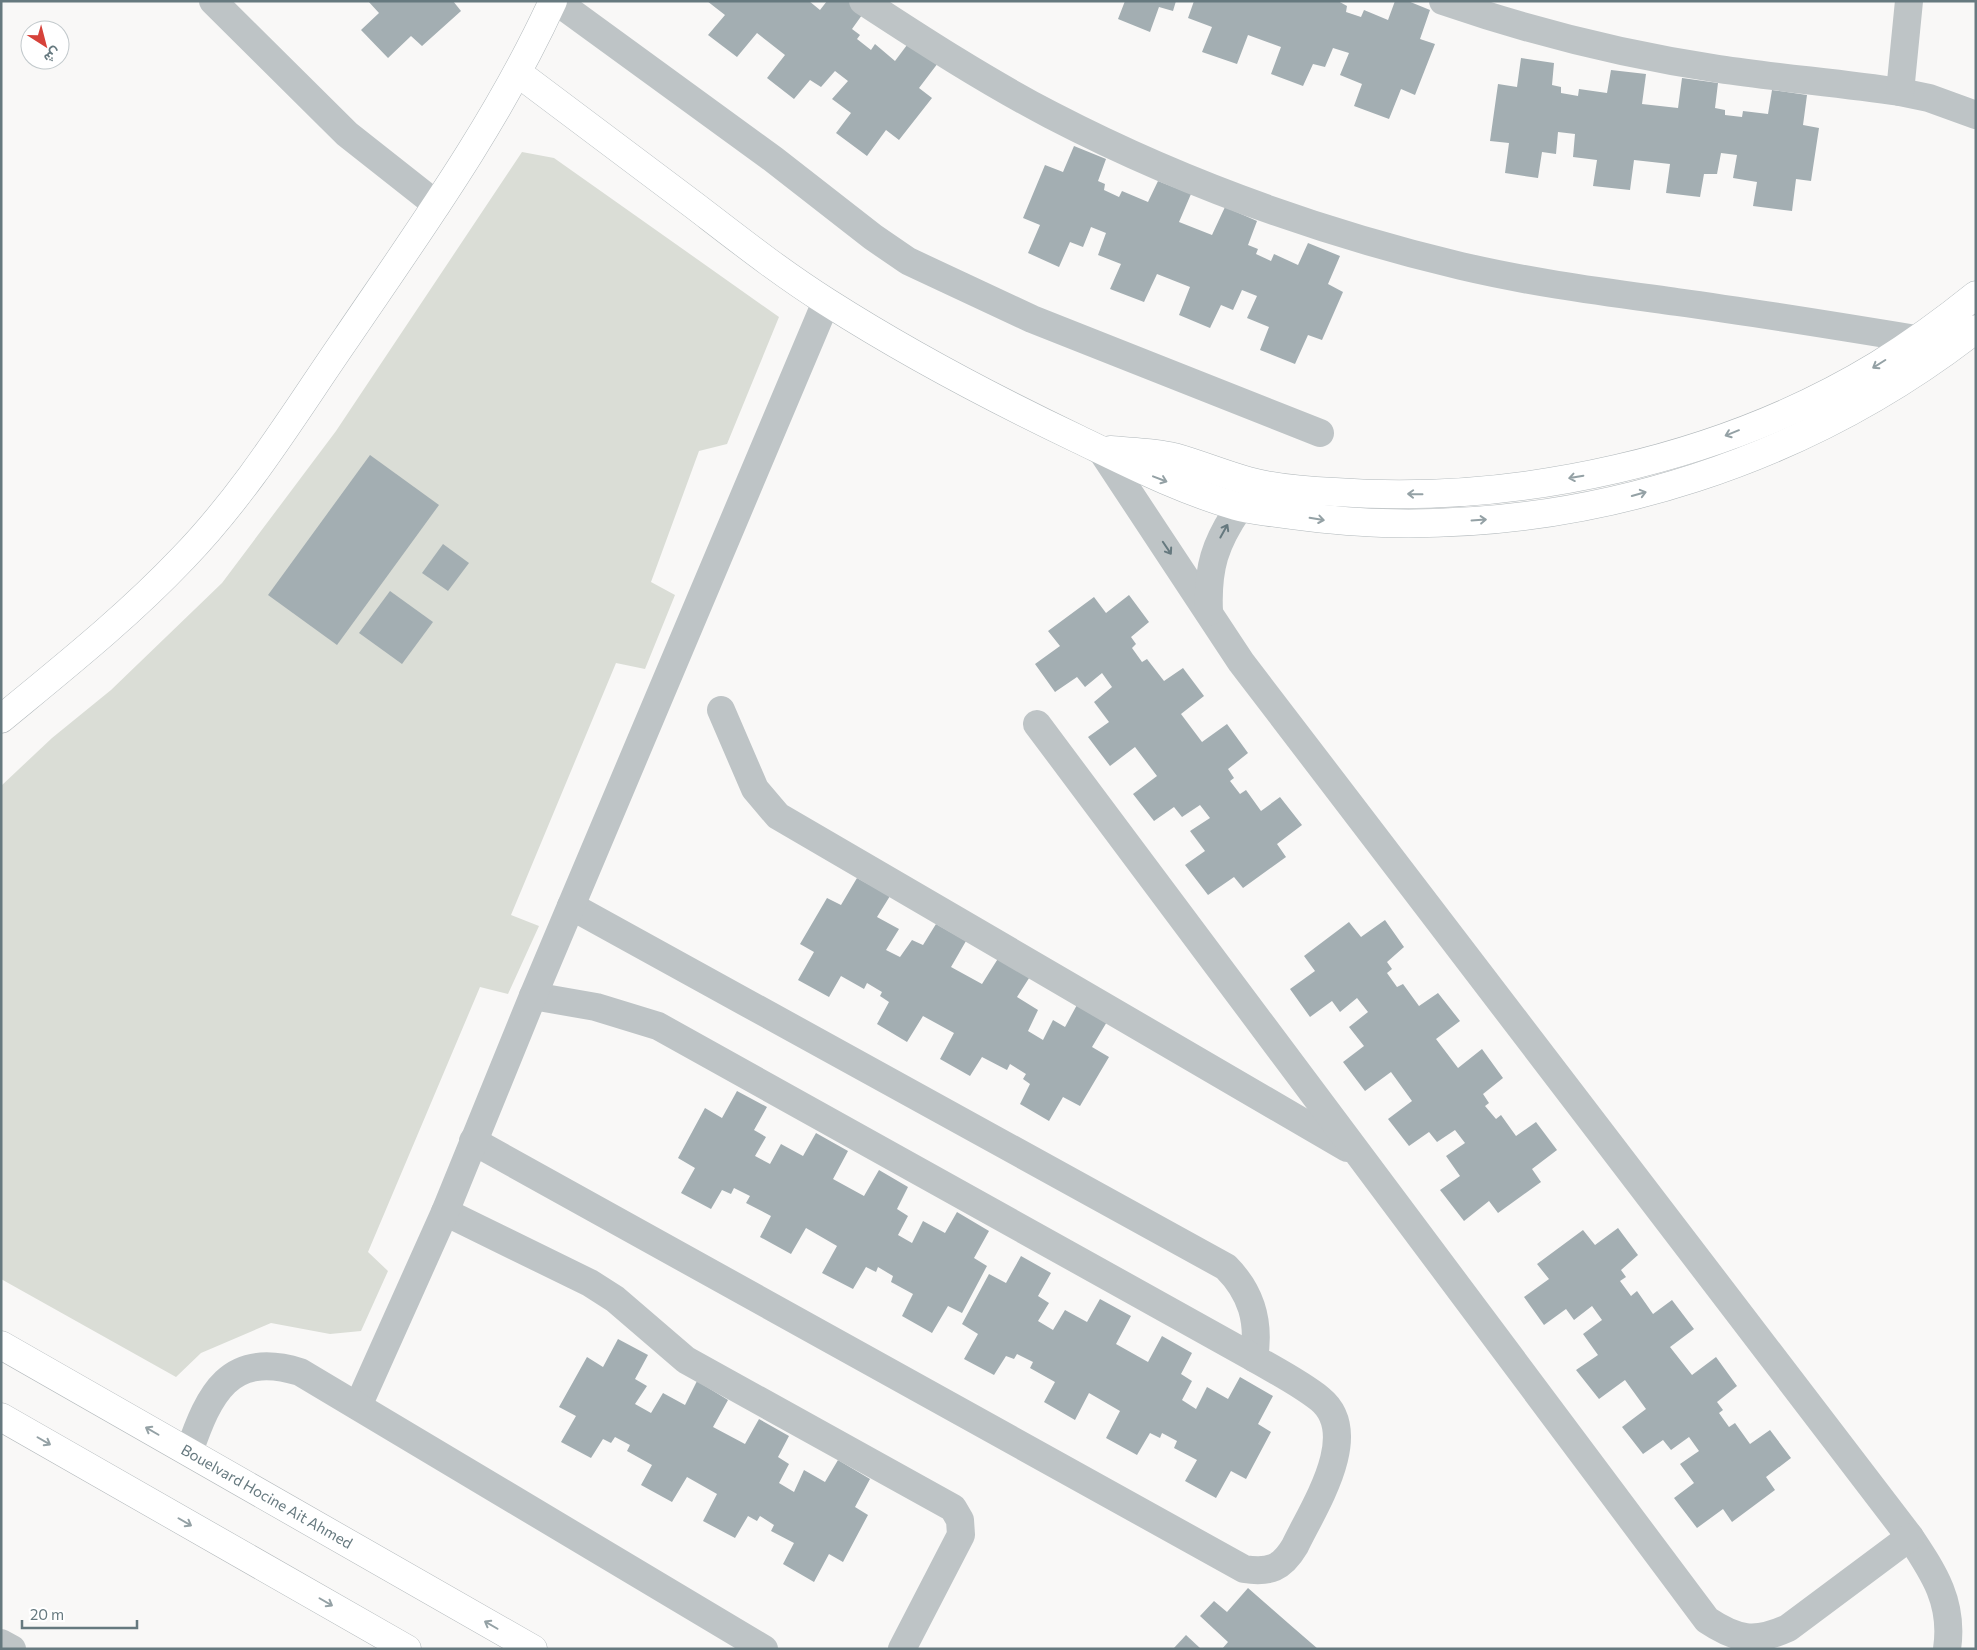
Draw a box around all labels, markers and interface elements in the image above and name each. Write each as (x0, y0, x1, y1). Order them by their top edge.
north arrow (20, 20, 70, 70)
text: ش (40, 43, 65, 68)
one-way arrow (1872, 358, 1886, 369)
one-way arrow (1725, 430, 1740, 439)
one-way arrow (1569, 473, 1585, 483)
one-way arrow (1152, 475, 1167, 484)
one-way arrow (1630, 489, 1646, 499)
one-way arrow (1407, 490, 1423, 499)
one-way arrow (1308, 515, 1324, 525)
one-way arrow (1471, 516, 1487, 525)
one-way arrow (1220, 524, 1230, 538)
one-way arrow (1162, 541, 1172, 555)
one-way arrow (146, 1426, 160, 1436)
one-way arrow (36, 1437, 50, 1447)
street label: Bouelvard Hocine Ait Ahmed (178, 1440, 356, 1552)
one-way arrow (177, 1517, 191, 1527)
scale bar (22, 1598, 138, 1630)
one-way arrow (318, 1598, 332, 1608)
text: 20 m (30, 1605, 64, 1623)
one-way arrow (484, 1619, 499, 1629)

